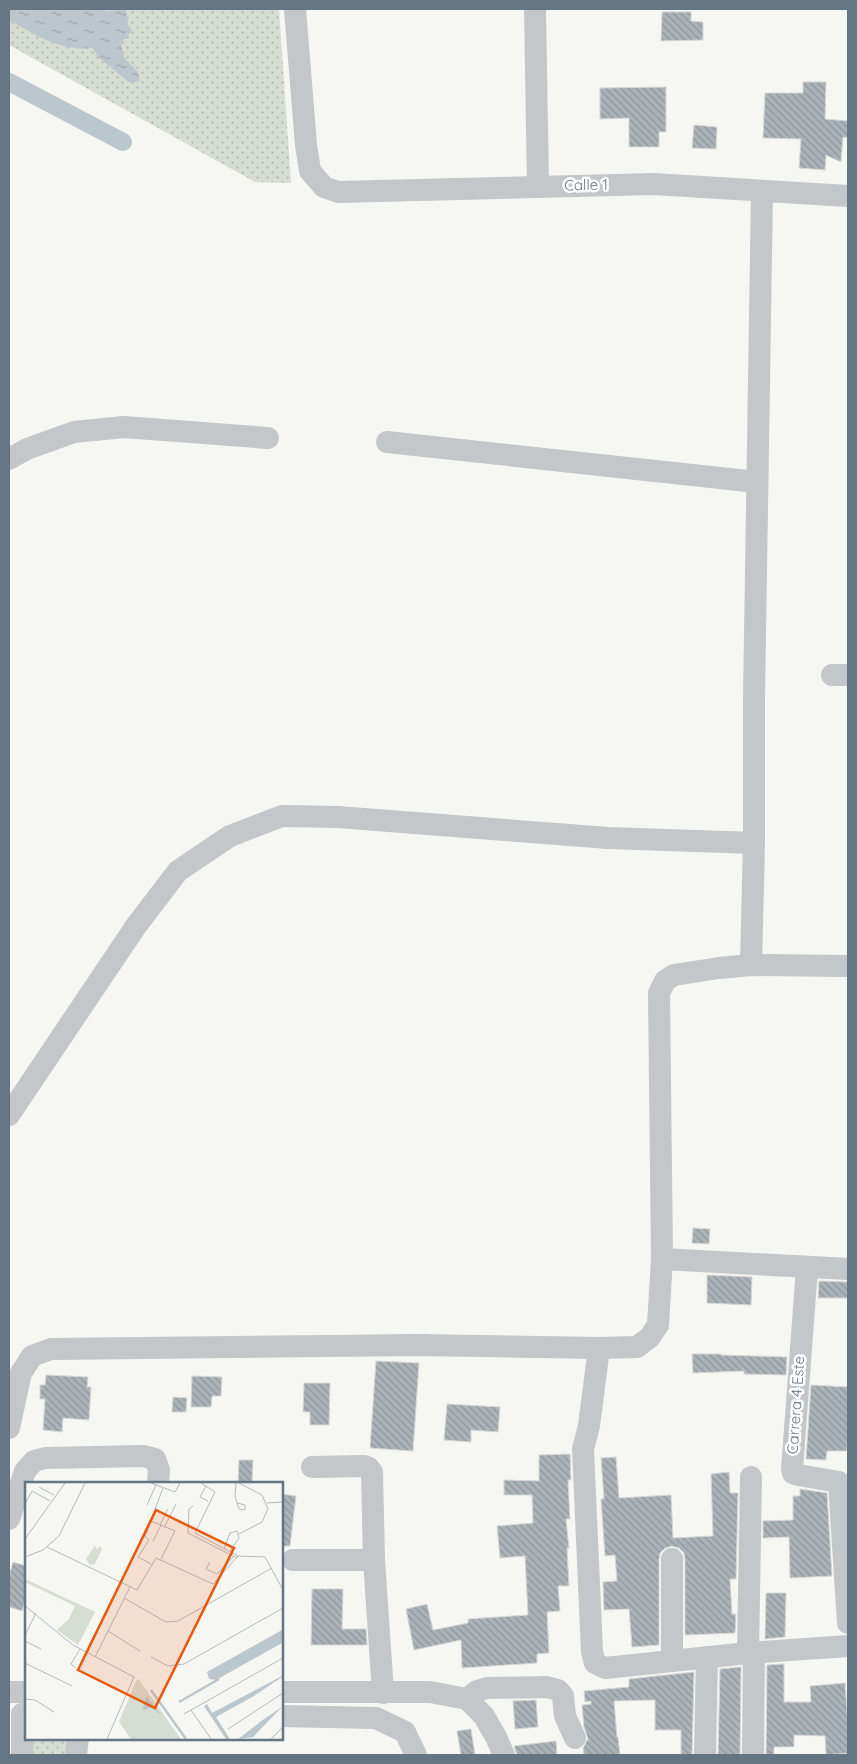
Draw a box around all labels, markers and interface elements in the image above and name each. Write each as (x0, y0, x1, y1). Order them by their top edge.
street label: Calle 1 (564, 175, 608, 194)
street label: Carrera 4 Este (783, 1355, 808, 1455)
inset map (25, 1482, 282, 1739)

